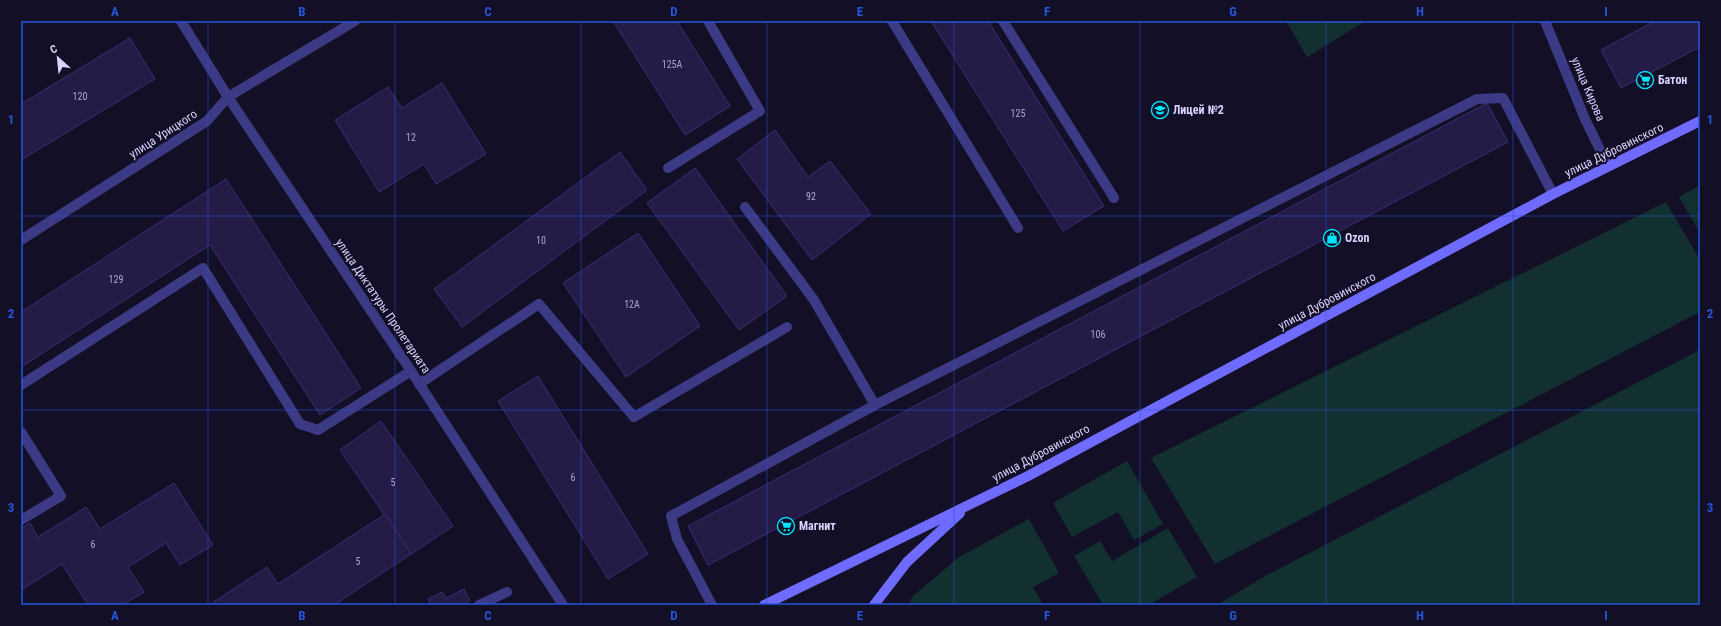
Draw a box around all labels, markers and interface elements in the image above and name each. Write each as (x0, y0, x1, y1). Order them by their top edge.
text: A (111, 4, 119, 19)
text: B (298, 4, 306, 19)
text: C (484, 4, 492, 19)
text: D (670, 4, 678, 19)
text: E (857, 4, 864, 19)
text: F (1044, 4, 1050, 19)
text: G (1229, 4, 1237, 19)
text: H (1416, 4, 1424, 19)
text: I (1604, 4, 1608, 19)
north arrow (38, 38, 78, 78)
text: С (48, 42, 59, 57)
street label: улица Кирова (1568, 55, 1608, 123)
house number: 125А (662, 59, 683, 70)
supermarket icon: Батон (1635, 70, 1655, 90)
place label: Батон (1658, 73, 1687, 87)
house number: 120 (73, 91, 87, 102)
school or university icon: Лицей №2 (1150, 100, 1170, 120)
place label: Лицей №2 (1173, 103, 1224, 117)
street label: улица Урицкого (126, 107, 200, 161)
house number: 125 (1011, 108, 1025, 119)
text: 1 (8, 112, 14, 127)
text: 1 (1707, 112, 1713, 127)
street label: улица Дубровинского (1562, 120, 1666, 180)
house number: 12 (406, 132, 416, 143)
house number: 92 (806, 191, 816, 202)
shop icon: Ozon (1322, 228, 1342, 248)
place label: Ozon (1345, 231, 1370, 245)
house number: 10 (536, 235, 546, 246)
street label: улица Диктатуры Пролетариата (333, 236, 434, 376)
street label: улица Дубровинского (1276, 269, 1378, 333)
house number: 129 (109, 274, 123, 285)
house number: 12А (624, 299, 640, 310)
text: 2 (8, 306, 15, 321)
text: 2 (1707, 306, 1714, 321)
house number: 106 (1091, 329, 1105, 340)
street label: улица Дубровинского (990, 421, 1092, 485)
house number: 6 (571, 472, 576, 483)
house number: 5 (391, 477, 396, 488)
text: 3 (8, 500, 14, 515)
text: 3 (1707, 500, 1713, 515)
supermarket icon: Магнит (776, 516, 796, 536)
place label: Магнит (799, 519, 836, 533)
house number: 6 (91, 539, 96, 550)
house number: 5 (356, 556, 361, 567)
text: A (111, 608, 119, 623)
text: B (298, 608, 306, 623)
text: C (484, 608, 492, 623)
text: D (670, 608, 678, 623)
text: E (857, 608, 864, 623)
text: F (1044, 608, 1050, 623)
text: G (1229, 608, 1237, 623)
text: H (1416, 608, 1424, 623)
text: I (1604, 608, 1608, 623)

